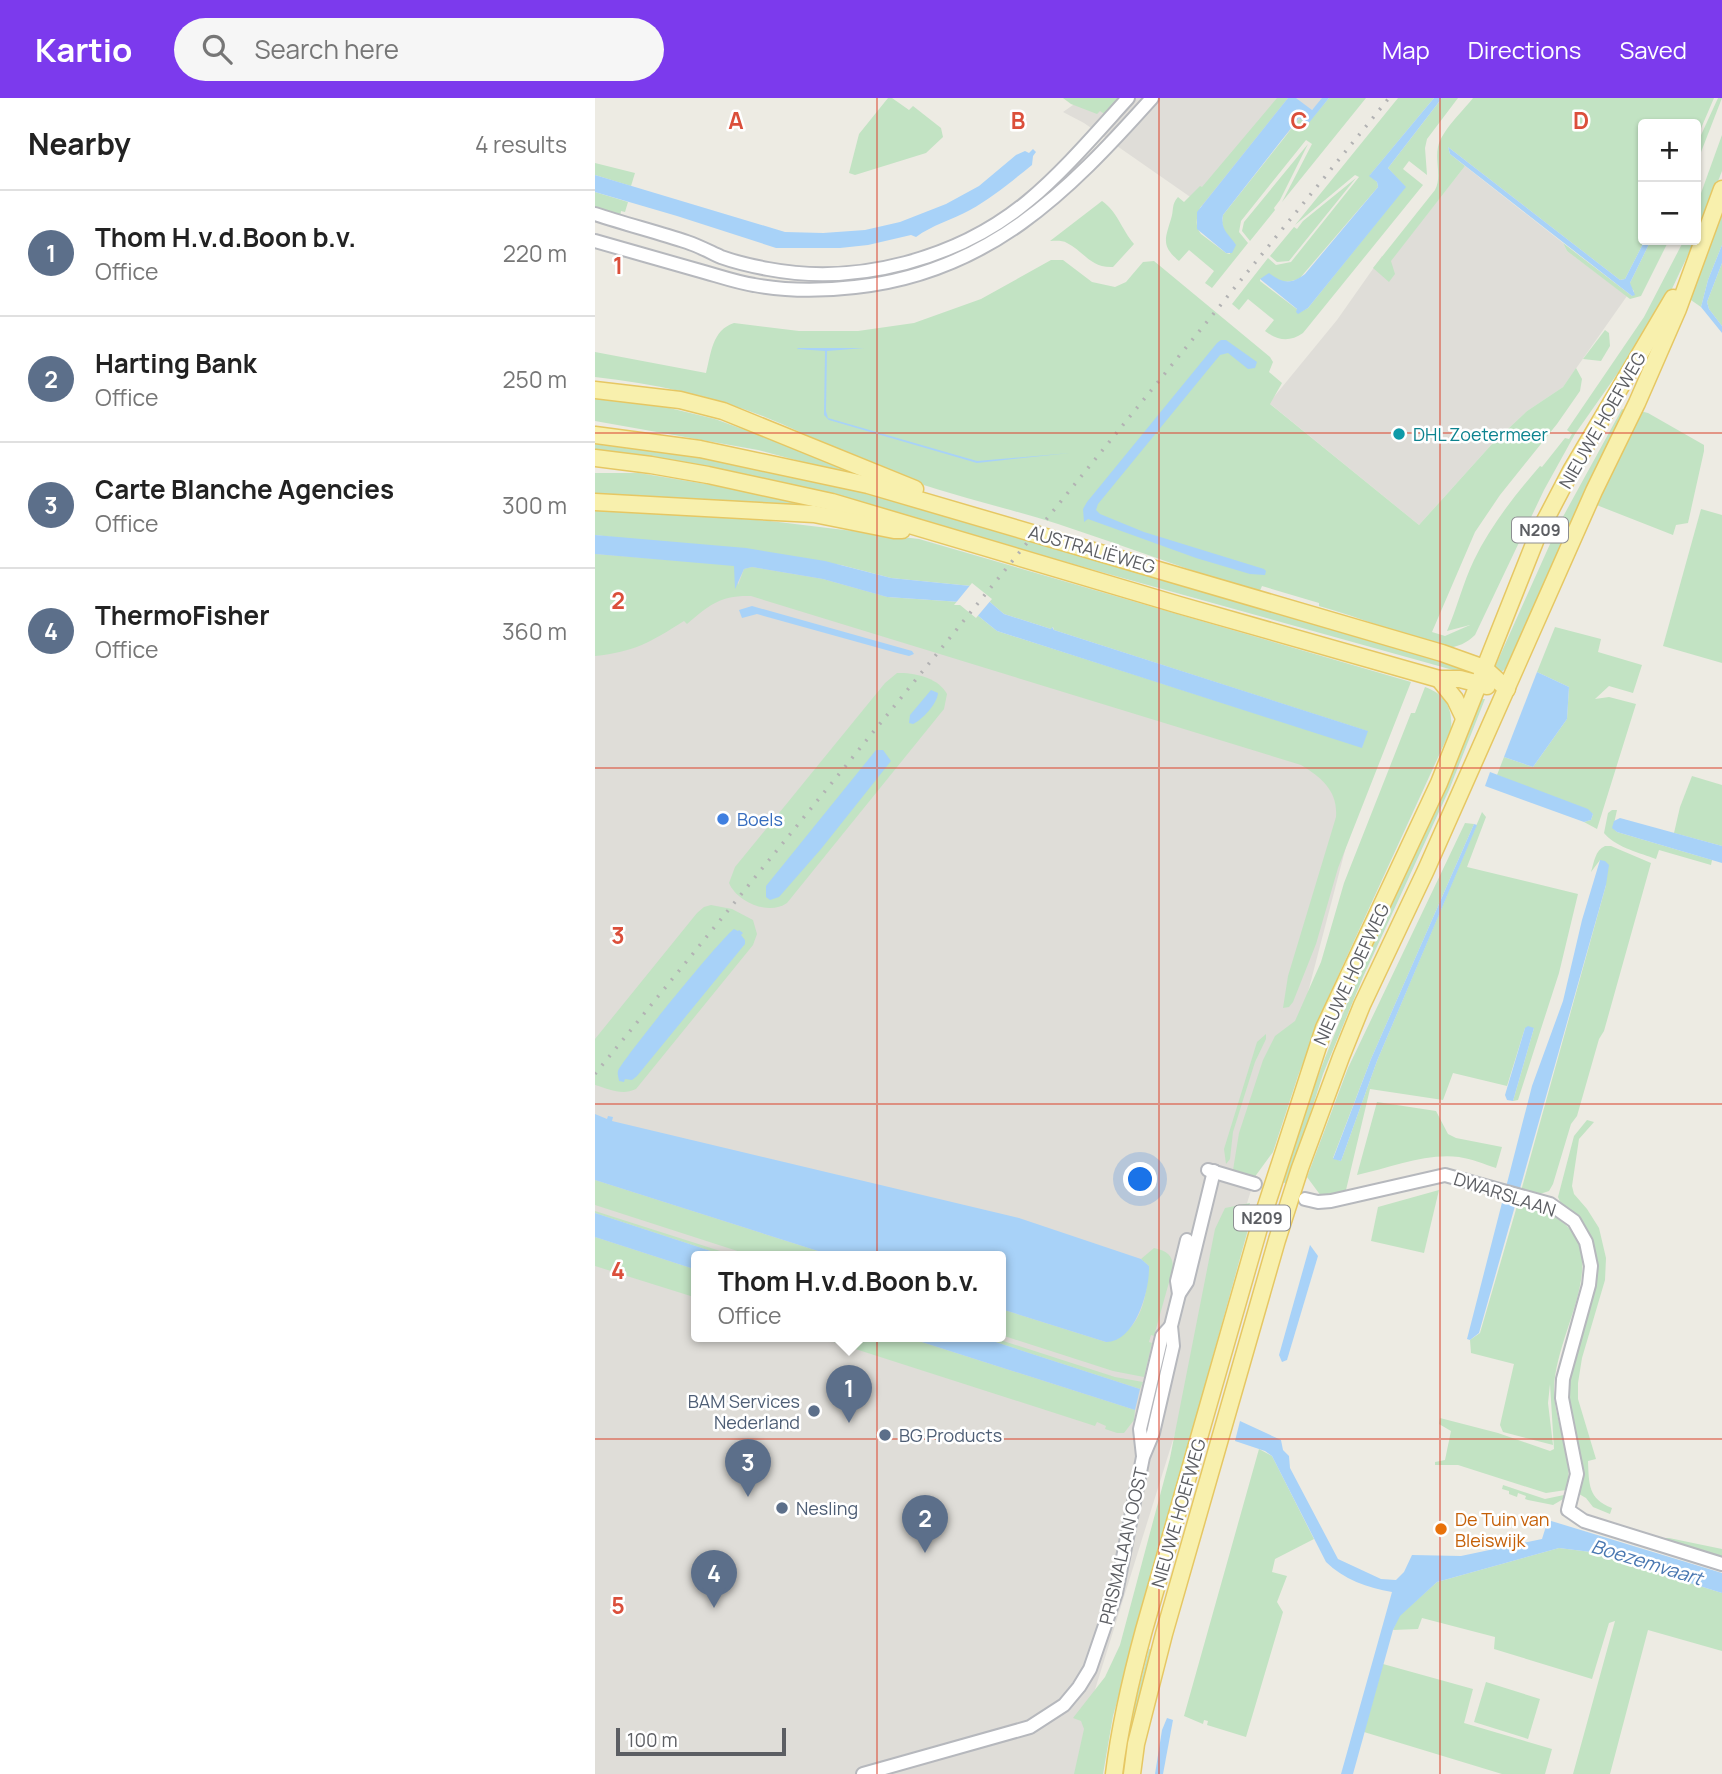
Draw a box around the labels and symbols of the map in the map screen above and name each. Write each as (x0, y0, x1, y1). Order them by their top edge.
text: A (728, 104, 744, 136)
text: B (1011, 104, 1025, 136)
text: C (1291, 104, 1308, 136)
text: D (1573, 104, 1589, 136)
text: 1 (613, 249, 623, 281)
street label: NIEUWE HOEFWEG (1553, 347, 1651, 493)
place label: DHL Zoetermeer (1413, 422, 1549, 446)
marker: DHL Zoetermeer (1391, 426, 1407, 442)
road number: N209 (1512, 518, 1568, 542)
street label: AUSTRALIËWEG (1026, 519, 1158, 579)
text: 2 (611, 584, 625, 616)
place label: Boels (737, 807, 783, 831)
marker: Boels (715, 811, 731, 827)
street label: NIEUWE HOEFWEG (1308, 899, 1395, 1049)
text: 3 (611, 919, 625, 951)
your location (1123, 1162, 1157, 1196)
street label: DWARSLAAN (1451, 1166, 1559, 1222)
road number: N209 (1234, 1206, 1290, 1230)
text: 4 (611, 1254, 625, 1286)
pin: 1 (826, 1365, 872, 1423)
place label: BAM Services Nederland (688, 1389, 800, 1434)
marker: BAM Services Nederland (806, 1403, 822, 1419)
place label: BG Products (899, 1423, 1002, 1447)
marker: BG Products (877, 1427, 893, 1443)
street label: NIEUWE HOEFWEG (1145, 1435, 1211, 1590)
pin: 3 (725, 1439, 771, 1497)
street label: PRISMALAAN OOST (1093, 1465, 1153, 1627)
pin: 2 (902, 1495, 948, 1553)
place label: Nesling (796, 1496, 858, 1520)
marker: Nesling (774, 1500, 790, 1516)
place label: De Tuin van Bleiswijk (1455, 1507, 1550, 1552)
marker: De Tuin van Bleiswijk (1433, 1521, 1449, 1537)
water label: Boezemvaart (1588, 1533, 1708, 1592)
pin: 4 (691, 1550, 737, 1608)
text: 5 (611, 1589, 625, 1621)
scale bar (616, 1725, 786, 1757)

